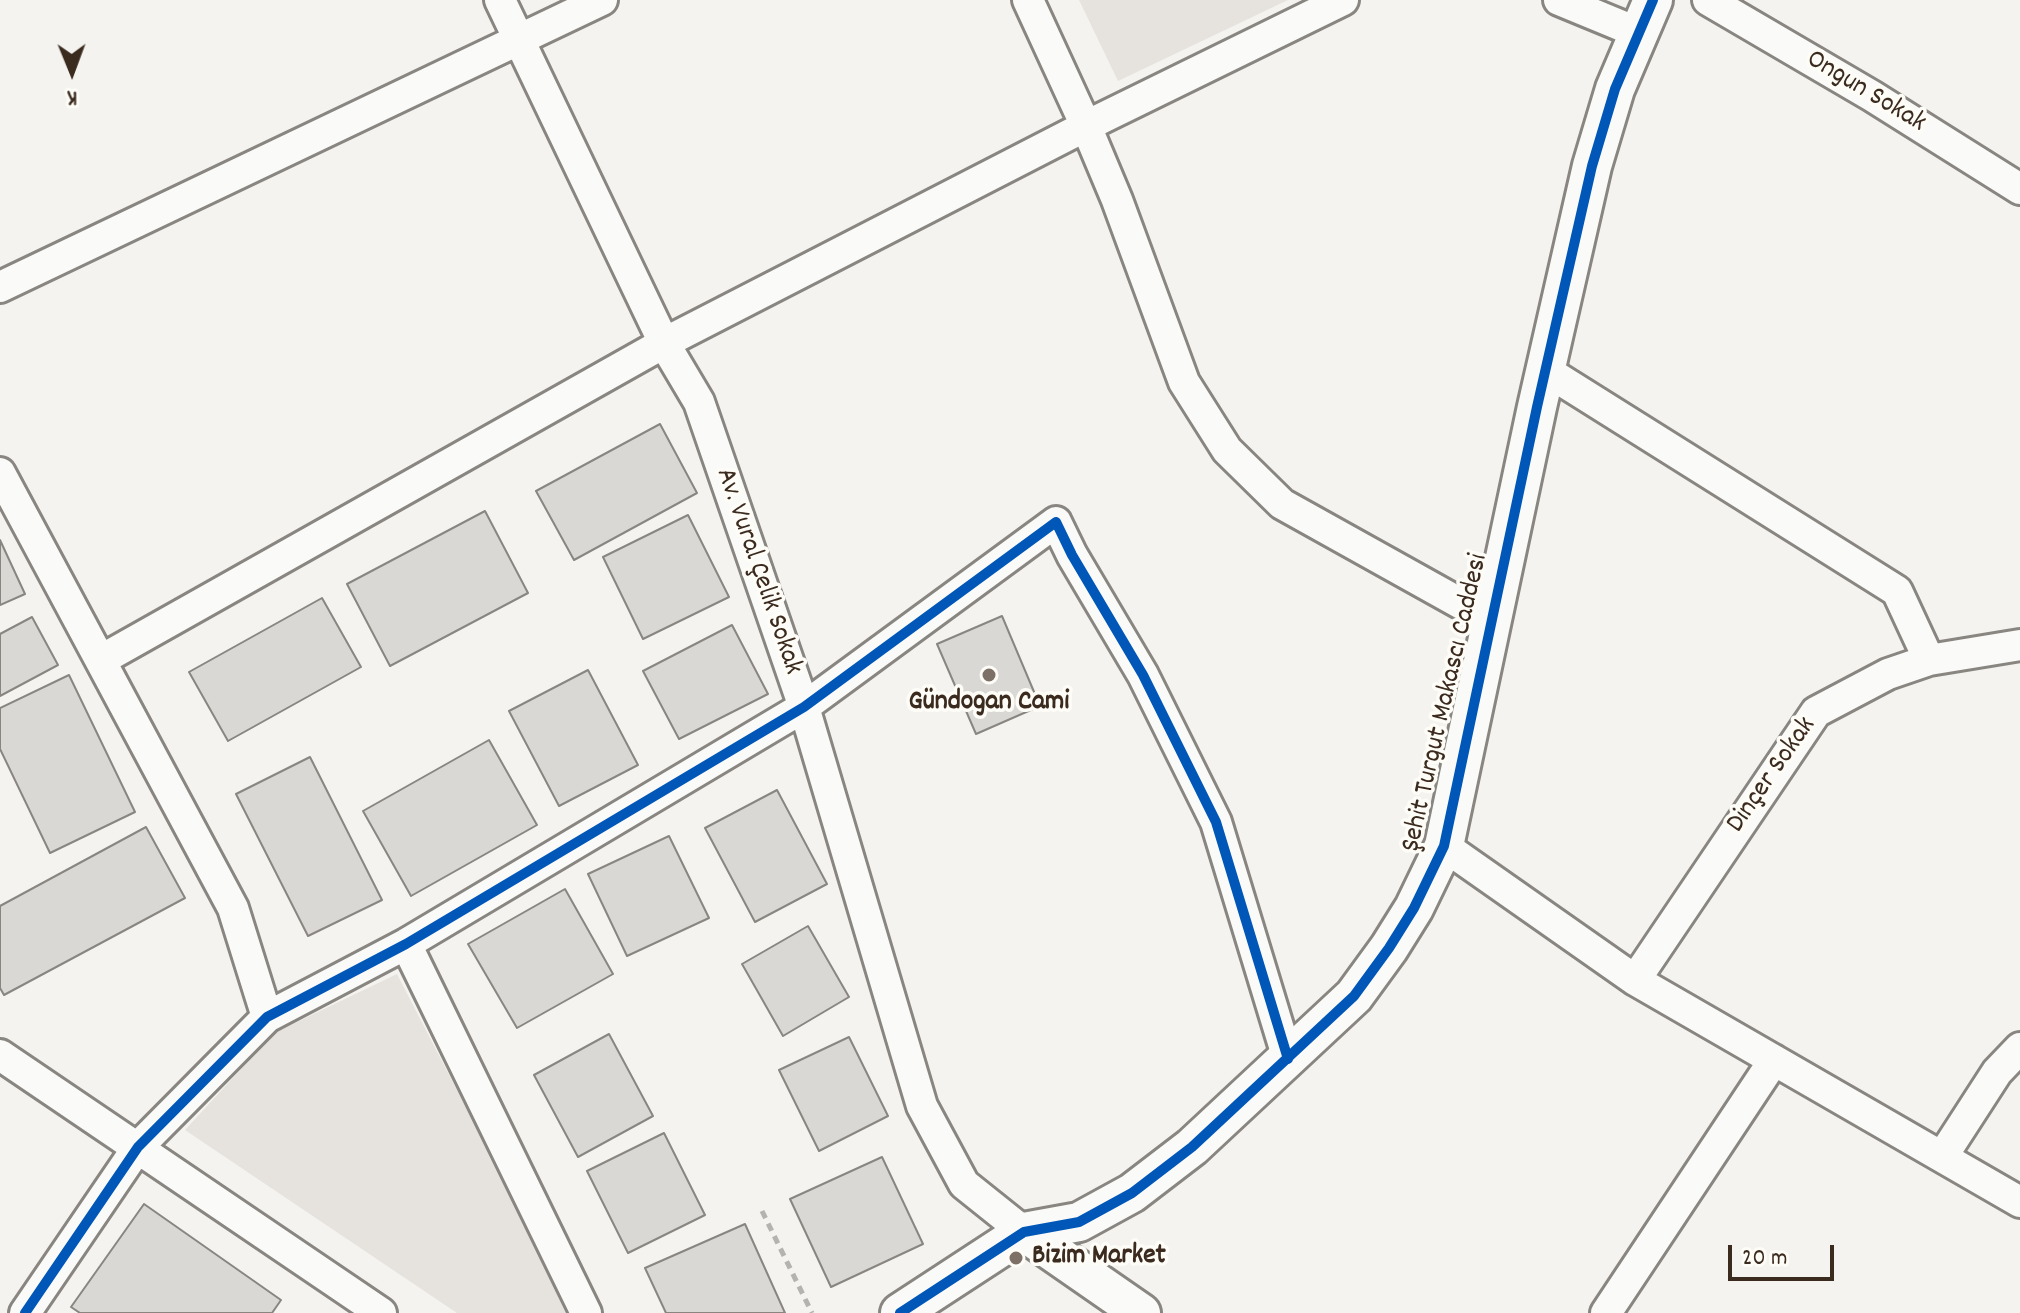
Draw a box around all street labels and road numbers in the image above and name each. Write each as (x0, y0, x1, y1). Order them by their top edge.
street label: Ongun Sokak (1799, 44, 1931, 142)
street label: Av. Vural Çelik Sokak (706, 464, 808, 680)
street label: Şehit Turgut Makascı Caddesi (1396, 551, 1498, 855)
street label: Dinçer Sokak (1721, 712, 1825, 840)

